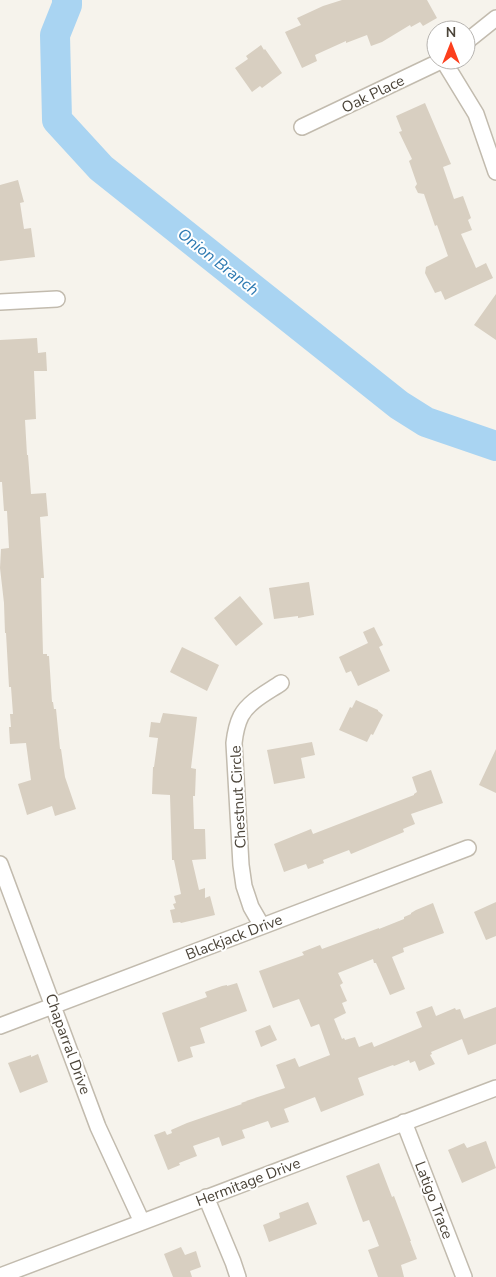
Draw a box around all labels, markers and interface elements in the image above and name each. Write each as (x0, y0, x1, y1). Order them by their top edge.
north arrow (426, 20, 476, 70)
text: N (446, 23, 456, 42)
street label: Oak Place (338, 70, 408, 118)
water label: Onion Branch (173, 223, 263, 301)
street label: Chestnut Circle (225, 745, 251, 849)
street label: Blackjack Drive (183, 909, 285, 965)
street label: Chaparral Drive (41, 991, 95, 1097)
street label: Hermitage Drive (193, 1153, 303, 1211)
street label: Latigo Trace (410, 1158, 458, 1242)

